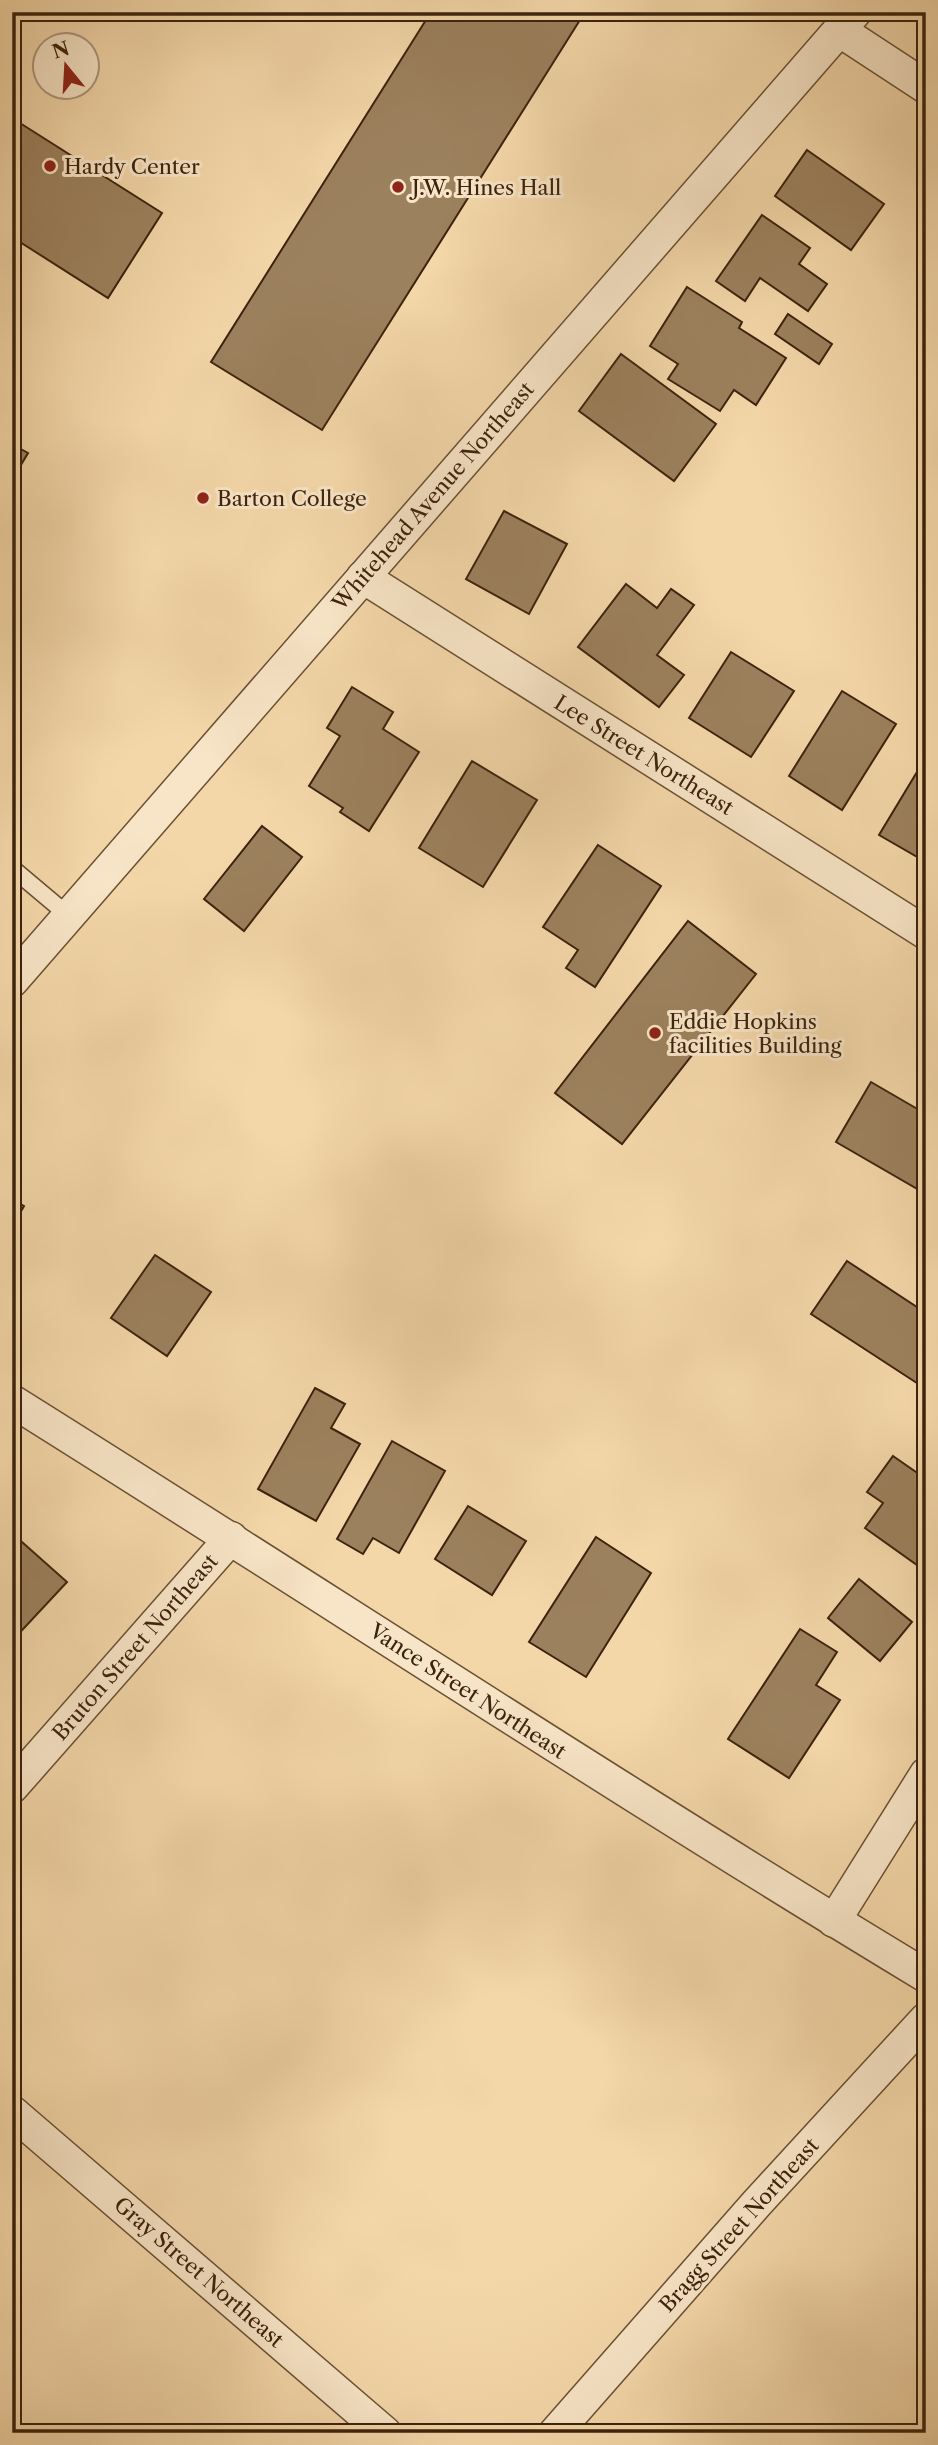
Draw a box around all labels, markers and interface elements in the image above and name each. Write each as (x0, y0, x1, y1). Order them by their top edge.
north arrow (32, 32, 102, 102)
text: N (49, 37, 72, 64)
place label: Hardy Center (64, 154, 200, 179)
marker: Hardy Center (42, 158, 58, 174)
place label: J.W. Hines Hall (409, 175, 561, 200)
marker: J.W. Hines Hall (390, 179, 406, 195)
street label: Whitehead Avenue Northeast (326, 376, 539, 616)
place label: Barton College (217, 486, 367, 511)
marker: Barton College (195, 490, 211, 506)
street label: Lee Street Northeast (550, 690, 739, 821)
place label: Eddie Hopkins facilities Building (669, 1009, 843, 1058)
marker: Eddie Hopkins facilities Building (647, 1025, 663, 1041)
street label: Bruton Street Northeast (47, 1548, 223, 1745)
street label: Vance Street Northeast (364, 1618, 571, 1764)
street label: Bragg Street Northeast (654, 2132, 824, 2317)
street label: Gray Street Northeast (109, 2192, 289, 2353)

